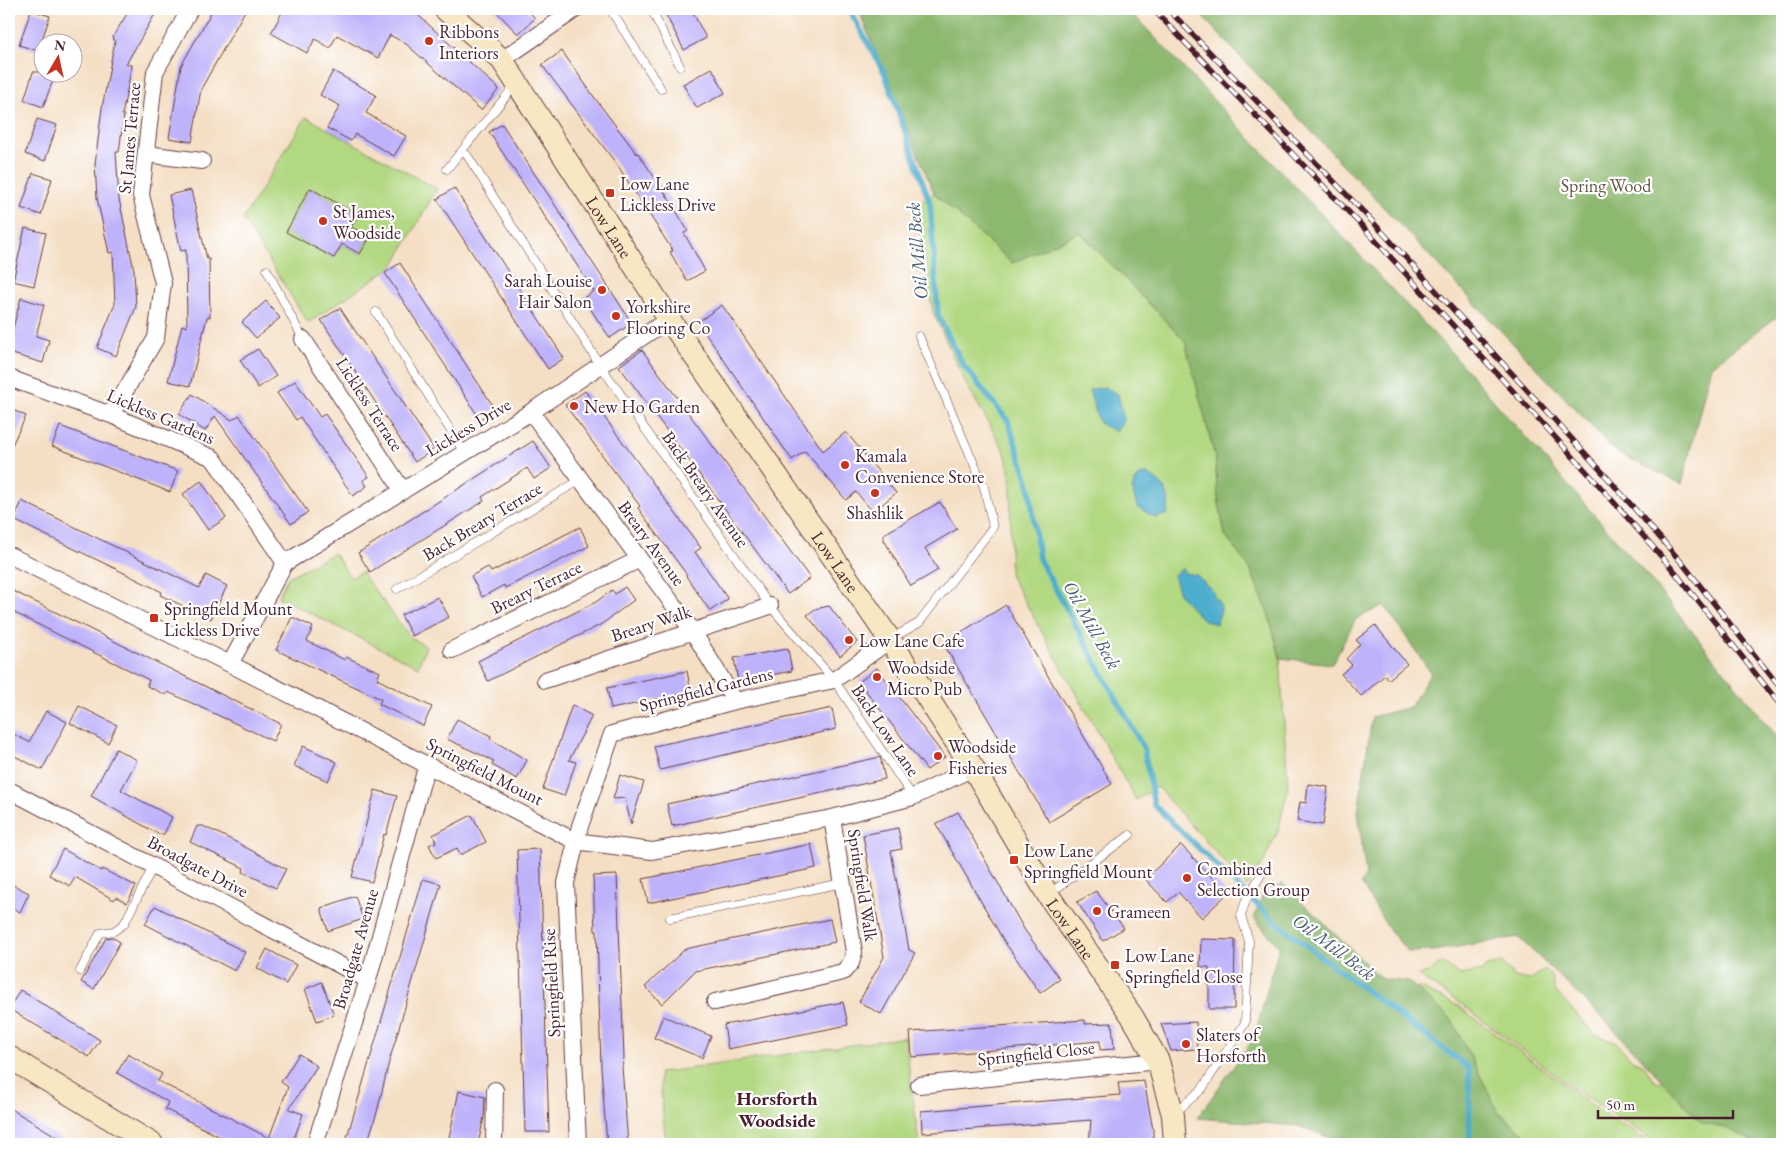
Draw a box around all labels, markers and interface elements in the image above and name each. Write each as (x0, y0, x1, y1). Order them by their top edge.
place label: Ribbons Interiors (439, 20, 499, 64)
north arrow (32, 32, 82, 82)
text: N (53, 35, 68, 55)
marker: Ribbons Interiors (423, 35, 435, 47)
street label: St James Terrace (113, 81, 145, 195)
place label: Low Lane Lickless Drive (620, 172, 716, 216)
park label: Spring Wood (1561, 174, 1652, 197)
marker: Low Lane Lickless Drive (604, 187, 616, 199)
street label: Low Lane (581, 191, 638, 262)
place label: St James, Woodside (333, 200, 401, 244)
water label: Oil Mill Beck (900, 201, 934, 301)
marker: St James, Woodside (317, 215, 329, 227)
place label: Sarah Louise Hair Salon (504, 269, 592, 313)
marker: Sarah Louise Hair Salon (596, 284, 608, 296)
place label: Yorkshire Flooring Co (626, 295, 710, 339)
marker: Yorkshire Flooring Co (610, 310, 622, 322)
street label: Lickless Terrace (331, 353, 409, 455)
street label: Lickless Gardens (104, 383, 219, 449)
street label: Lickless Drive (421, 392, 515, 462)
place label: New Ho Garden (584, 395, 701, 418)
marker: New Ho Garden (568, 400, 580, 412)
street label: Back Breary Avenue (657, 426, 755, 552)
place label: Kamala Convenience Store (855, 444, 984, 488)
marker: Kamala Convenience Store (839, 459, 851, 471)
street label: Back Breary Terrace (418, 476, 546, 566)
marker: Shashlik (869, 487, 881, 499)
street label: Breary Avenue (613, 496, 691, 590)
place label: Shashlik (846, 501, 904, 524)
street label: Low Lane (807, 526, 865, 597)
street label: Breary Terrace (487, 555, 585, 619)
water label: Oil Mill Beck (1057, 576, 1127, 674)
place label: Springfield Mount Lickless Drive (164, 597, 293, 641)
street label: Breary Walk (608, 599, 695, 647)
marker: Springfield Mount Lickless Drive (148, 612, 160, 624)
place label: Low Lane Cafe (859, 629, 964, 652)
marker: Low Lane Cafe (843, 634, 855, 646)
place label: Woodside Micro Pub (887, 656, 962, 700)
street label: Springfield Gardens (637, 661, 775, 717)
marker: Woodside Micro Pub (871, 671, 883, 683)
street label: Back Low Lane (847, 679, 925, 781)
street label: Springfield Mount (423, 732, 548, 811)
place label: Woodside Fisheries (948, 735, 1016, 779)
marker: Woodside Fisheries (932, 750, 944, 762)
street label: Springfield Walk (843, 827, 883, 943)
street label: Broadgate Drive (144, 830, 252, 902)
place label: Low Lane Springfield Mount (1024, 839, 1153, 883)
marker: Low Lane Springfield Mount (1008, 854, 1020, 866)
place label: Combined Selection Group (1197, 857, 1310, 901)
marker: Combined Selection Group (1181, 872, 1193, 884)
street label: Broadgate Avenue (327, 886, 383, 1012)
street label: Low Lane (1042, 893, 1100, 963)
place label: Grameen (1107, 900, 1171, 923)
marker: Grameen (1091, 905, 1103, 917)
water label: Oil Mill Beck (1288, 908, 1381, 987)
street label: Springfield Rise (537, 928, 565, 1038)
place label: Low Lane Springfield Close (1125, 944, 1243, 988)
marker: Low Lane Springfield Close (1109, 959, 1121, 971)
place label: Slaters of Horsforth (1196, 1023, 1266, 1067)
street label: Springfield Close (976, 1035, 1096, 1071)
marker: Slaters of Horsforth (1180, 1038, 1192, 1050)
district label: Horsforth Woodside (736, 1086, 818, 1133)
scale bar (1598, 1088, 1734, 1120)
text: 50 m (1606, 1095, 1635, 1114)

